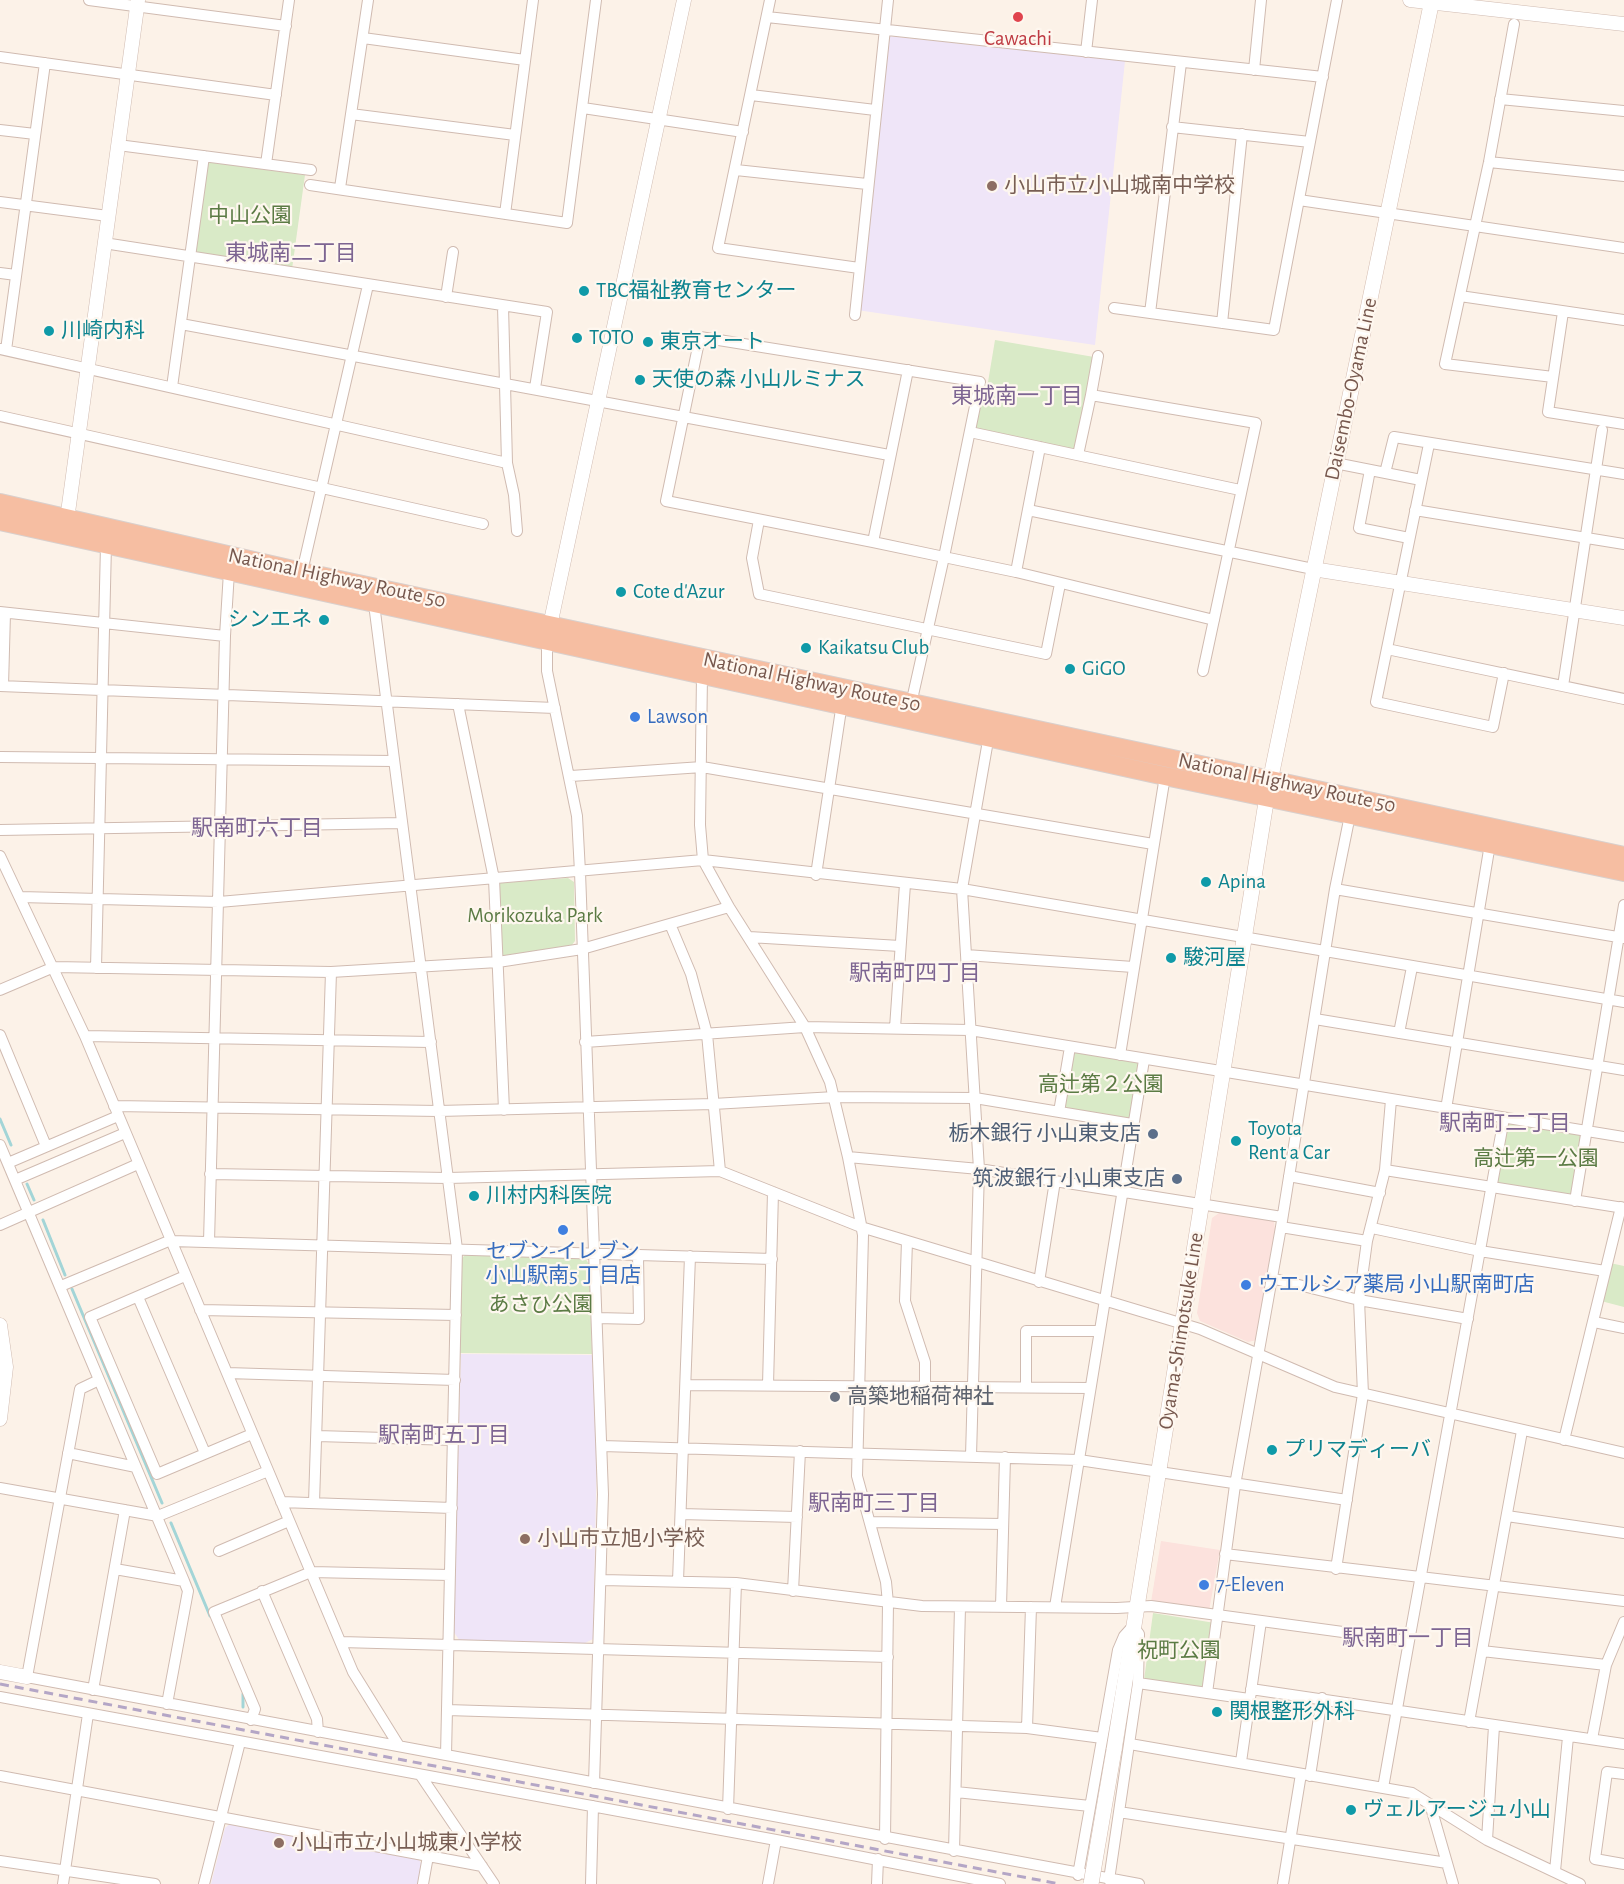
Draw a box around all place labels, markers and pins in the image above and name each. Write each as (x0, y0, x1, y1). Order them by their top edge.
marker: Cawachi (1011, 10, 1025, 24)
place label: Cawachi (984, 26, 1052, 52)
place label: 小山市立小山城南中学校 (1004, 173, 1235, 199)
marker: 小山市立小山城南中学校 (985, 179, 999, 193)
place label: TBC福祉教育センター (596, 278, 796, 304)
marker: TBC福祉教育センター (577, 284, 591, 298)
place label: 川崎内科 (61, 318, 145, 344)
marker: 川崎内科 (42, 324, 56, 338)
place label: TOTO (589, 325, 634, 351)
place label: 東京オート (660, 329, 765, 355)
marker: TOTO (570, 331, 584, 345)
marker: 東京オート (641, 335, 655, 349)
place label: 天使の森 小山ルミナス (652, 367, 865, 393)
marker: 天使の森 小山ルミナス (633, 373, 647, 387)
place label: Cote d'Azur (633, 579, 725, 605)
marker: Cote d'Azur (614, 585, 628, 599)
place label: シンエネ (228, 607, 312, 633)
marker: シンエネ (317, 613, 331, 627)
place label: Kaikatsu Club (818, 635, 929, 661)
marker: Kaikatsu Club (799, 641, 813, 655)
place label: GiGO (1082, 656, 1126, 682)
marker: GiGO (1063, 662, 1077, 676)
place label: Lawson (647, 704, 708, 730)
marker: Lawson (628, 710, 642, 724)
place label: Apina (1218, 869, 1266, 895)
marker: Apina (1199, 875, 1213, 889)
place label: 駿河屋 (1183, 945, 1246, 971)
marker: 駿河屋 (1164, 951, 1178, 965)
place label: Toyota Rent a Car (1248, 1116, 1330, 1166)
place label: 栃木銀行 小山東支店 (949, 1121, 1141, 1147)
marker: 栃木銀行 小山東支店 (1146, 1127, 1160, 1141)
marker: Toyota Rent a Car (1229, 1134, 1243, 1148)
place label: 筑波銀行 小山東支店 (973, 1166, 1165, 1192)
marker: 筑波銀行 小山東支店 (1170, 1172, 1184, 1186)
place label: 川村内科医院 (486, 1183, 612, 1209)
marker: 川村内科医院 (467, 1189, 481, 1203)
marker: セブン-イレブン 小山駅南5丁目店 (556, 1223, 570, 1237)
place label: セブン-イレブン 小山駅南5丁目店 (485, 1239, 641, 1289)
place label: ウエルシア薬局 小山駅南町店 (1258, 1272, 1534, 1298)
marker: ウエルシア薬局 小山駅南町店 (1239, 1278, 1253, 1292)
place label: 高築地稲荷神社 (847, 1384, 994, 1410)
marker: 高築地稲荷神社 (828, 1390, 842, 1404)
place label: プリマディーバ (1284, 1437, 1431, 1463)
marker: プリマディーバ (1265, 1443, 1279, 1457)
place label: 小山市立旭小学校 (537, 1526, 705, 1552)
marker: 小山市立旭小学校 (518, 1532, 532, 1546)
place label: 7-Eleven (1216, 1572, 1285, 1598)
marker: 7-Eleven (1197, 1578, 1211, 1592)
place label: 関根整形外科 (1229, 1699, 1355, 1725)
marker: 関根整形外科 (1210, 1705, 1224, 1719)
place label: ヴェルアージュ小山 (1363, 1797, 1551, 1823)
marker: ヴェルアージュ小山 (1344, 1803, 1358, 1817)
place label: 小山市立小山城東小学校 (291, 1830, 522, 1856)
marker: 小山市立小山城東小学校 (272, 1836, 286, 1850)

